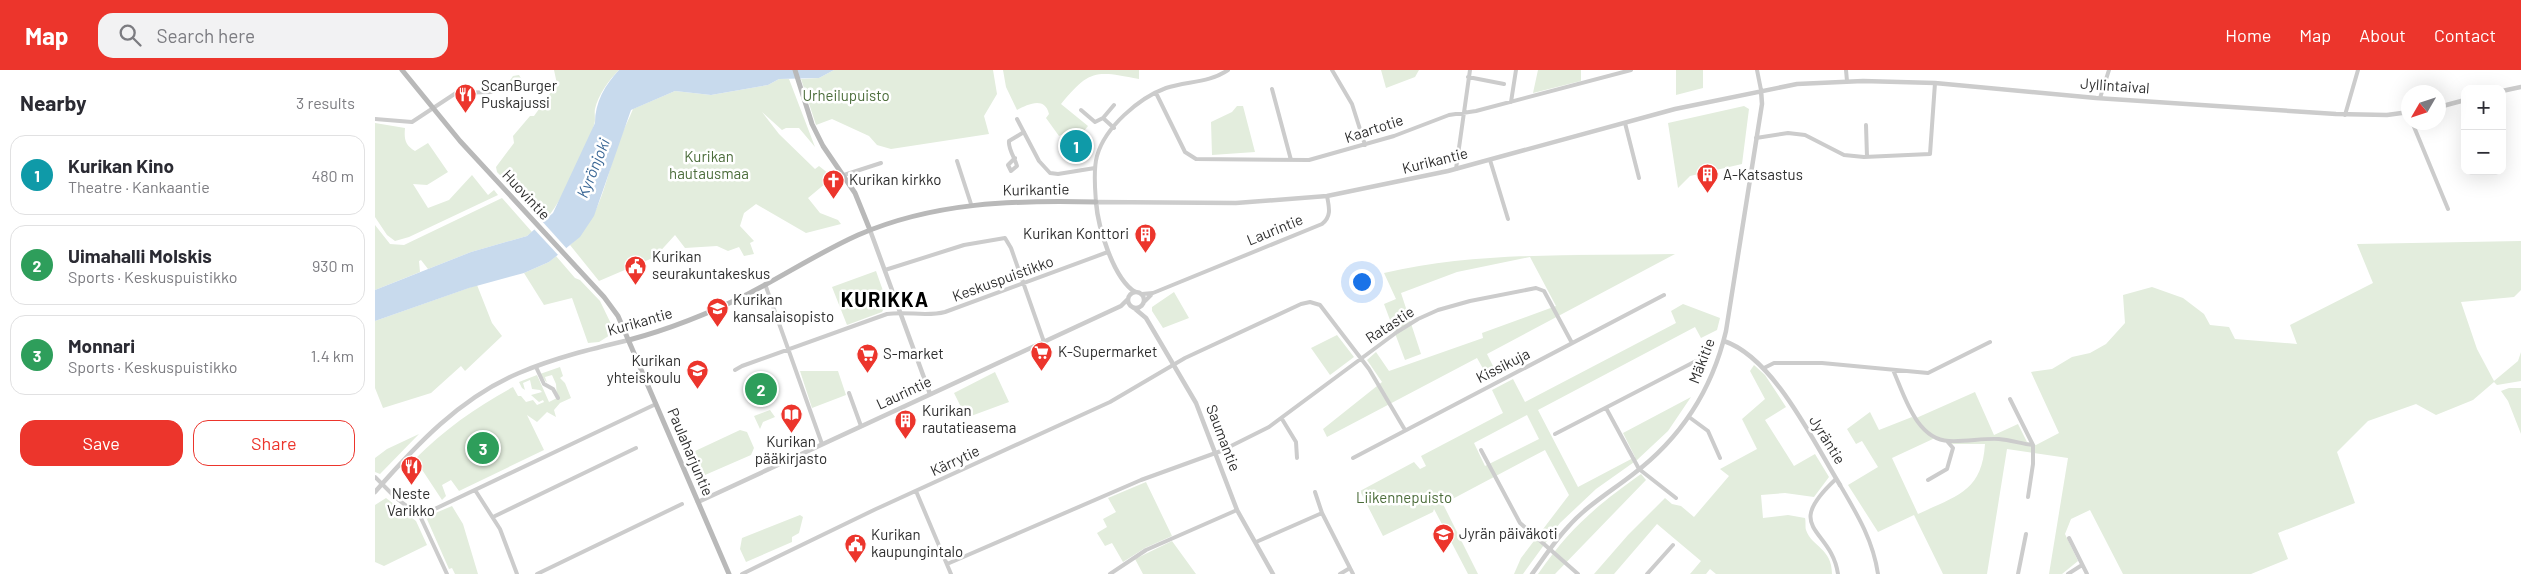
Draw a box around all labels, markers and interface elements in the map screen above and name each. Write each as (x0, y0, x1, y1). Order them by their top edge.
search box (98, 13, 448, 58)
text: Map (25, 21, 68, 50)
icon: search (116, 21, 144, 49)
text: Search here (156, 24, 255, 47)
text: Home (2225, 24, 2271, 46)
text: Map (2299, 24, 2331, 46)
text: About (2359, 24, 2406, 46)
text: Contact (2434, 24, 2496, 46)
street label: Jyllintaival (2080, 74, 2150, 96)
place label: ScanBurger Puskajussi (481, 76, 558, 111)
restaurant icon: ScanBurger Puskajussi (453, 83, 477, 114)
north arrow (2401, 85, 2446, 130)
map controls (2461, 85, 2506, 175)
button: + (2461, 85, 2506, 130)
park label: Urheilupuisto (802, 86, 890, 104)
text: Nearby (20, 90, 86, 115)
text: 3 results (296, 93, 355, 112)
street label: Kaartotie (1342, 110, 1405, 146)
pin: 1 (1060, 127, 1092, 165)
button: − (2461, 130, 2506, 175)
water label: Kyrönjoki (572, 135, 613, 200)
street label: Kurikantie (1400, 143, 1469, 177)
park label: Kurikan hautausmaa (669, 147, 749, 182)
text: Kurikan Kino (68, 154, 174, 177)
building icon: A-Katsastus (1695, 163, 1719, 194)
street label: Huovintie (499, 165, 554, 223)
place label: A-Katsastus (1723, 165, 1803, 183)
text: 1 (34, 166, 40, 185)
text: 480 m (311, 166, 354, 185)
church icon: Kurikan kirkko (821, 168, 845, 199)
place label: Kurikan kirkko (849, 170, 941, 188)
text: Theatre · Kankaantie (68, 177, 210, 196)
street label: Kurikantie (1002, 179, 1070, 199)
street label: Laurintie (1244, 210, 1305, 248)
building icon: Kurikan Konttori (1133, 222, 1157, 253)
place label: Kurikan Konttori (1023, 224, 1129, 242)
text: Uimahalli Molskis (68, 244, 212, 267)
place label: Kurikan seurakuntakeskus (652, 247, 770, 282)
street label: Keskuspuistikko (950, 251, 1056, 305)
public building icon: Kurikan seurakuntakeskus (624, 254, 648, 285)
text: 2 (33, 256, 41, 275)
text: 930 m (312, 256, 354, 275)
text: Sports · Keskuspuistikko (68, 267, 238, 286)
your location (1349, 269, 1375, 295)
district label: KURIKKA (841, 287, 929, 311)
place label: Kurikan kansalaisopisto (733, 290, 834, 325)
school or university icon: Kurikan kansalaisopisto (705, 297, 729, 328)
street label: Ratastie (1362, 302, 1417, 347)
street label: Kurikantie (605, 303, 674, 339)
text: Monnari (68, 334, 135, 357)
street label: Mäkitie (1684, 335, 1718, 386)
supermarket icon: K-Supermarket (1030, 340, 1054, 371)
supermarket icon: S-market (855, 342, 879, 373)
place label: K-Supermarket (1058, 342, 1157, 360)
place label: S-market (883, 344, 944, 362)
street label: Kissikuja (1473, 344, 1532, 386)
text: 3 (33, 346, 41, 365)
text: 1.4 km (311, 346, 354, 365)
place label: Kurikan yhteiskoulu (607, 351, 681, 386)
text: Sports · Keskuspuistikko (68, 357, 238, 376)
school or university icon: Kurikan yhteiskoulu (685, 358, 709, 389)
pin: 2 (745, 370, 777, 408)
street label: Laurintie (873, 371, 934, 413)
place label: Kurikan rautatieasema (922, 401, 1016, 436)
library icon: Kurikan pääkirjasto (779, 402, 803, 433)
street label: Saumantie (1203, 402, 1245, 473)
street label: Paulaharjuntie (664, 405, 718, 498)
building icon: Kurikan rautatieasema (894, 408, 918, 439)
street label: Jyräntie (1806, 412, 1850, 467)
button: Save (20, 420, 183, 466)
button: Share (193, 420, 355, 466)
pin: 3 (467, 429, 499, 467)
place label: Kurikan pääkirjasto (755, 432, 827, 467)
street label: Kärrytie (927, 441, 982, 479)
restaurant icon: Neste Varikko (399, 454, 423, 485)
place label: Neste Varikko (387, 484, 435, 519)
park label: Liikennepuisto (1356, 488, 1452, 506)
school or university icon: Jyrän päiväkoti (1431, 522, 1455, 553)
place label: Jyrän päiväkoti (1459, 524, 1558, 542)
place label: Kurikan kaupungintalo (871, 525, 963, 560)
public building icon: Kurikan kaupungintalo (843, 532, 867, 563)

